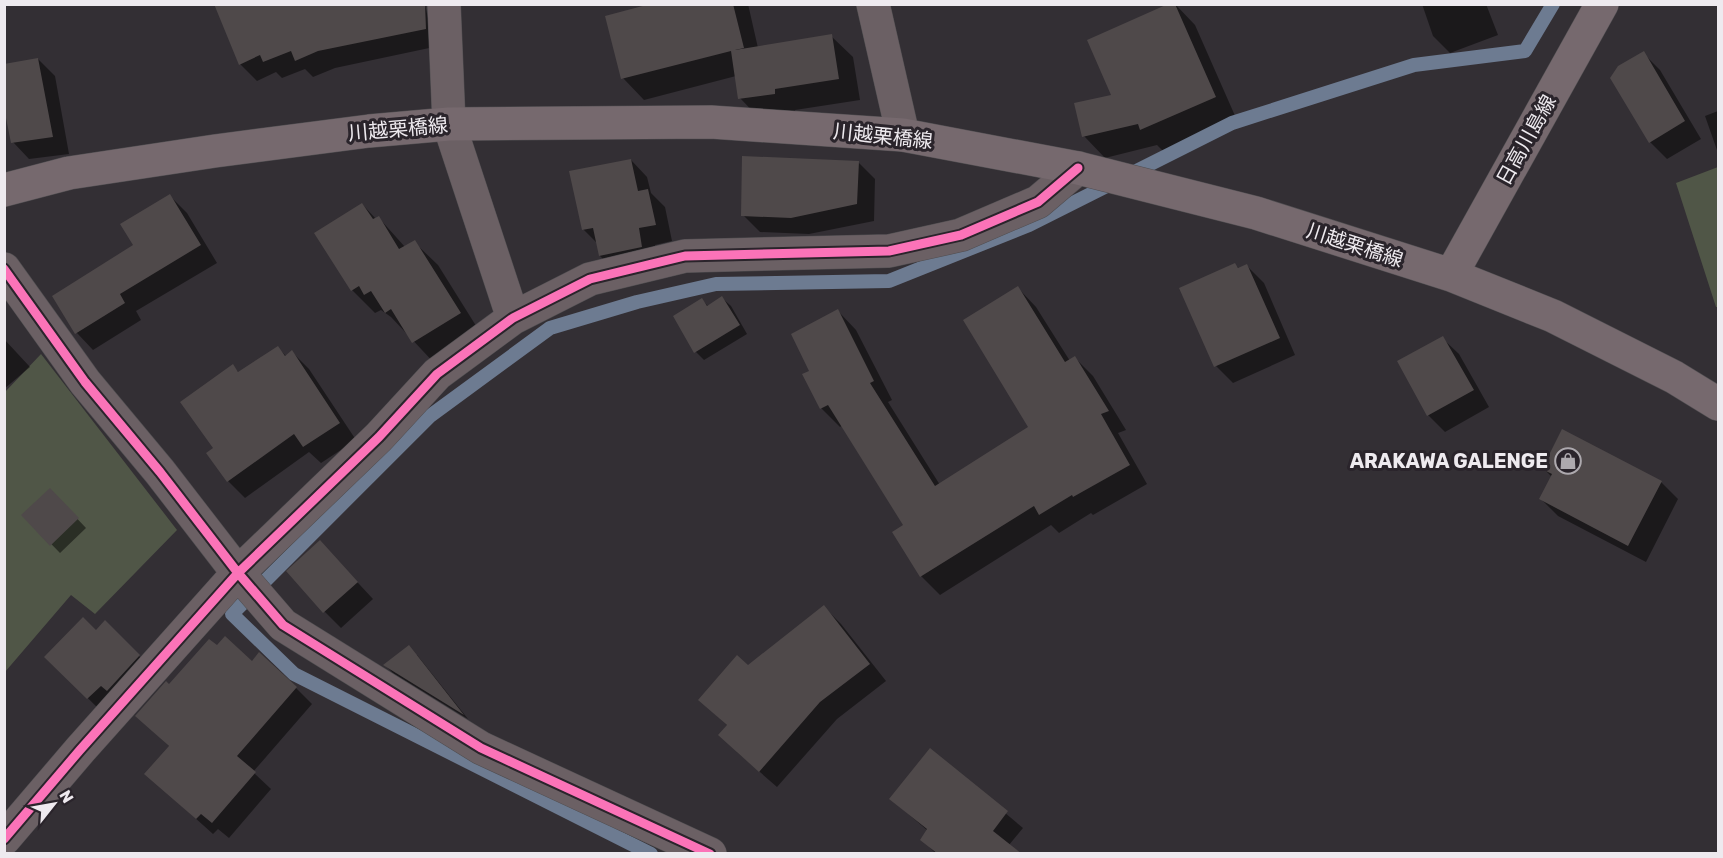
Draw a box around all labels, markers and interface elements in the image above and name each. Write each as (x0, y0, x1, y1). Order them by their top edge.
street label: 日高川島線 (1491, 90, 1561, 190)
street label: 川越栗橋線 (347, 113, 449, 145)
street label: 川越栗橋線 (832, 119, 934, 153)
street label: 川越栗橋線 (1304, 218, 1406, 272)
shop icon: ARAKAWA GALENGE (1553, 446, 1583, 476)
place label: ARAKAWA GALENGE (1350, 449, 1548, 473)
north arrow (24, 774, 84, 834)
text: N (55, 787, 78, 806)

